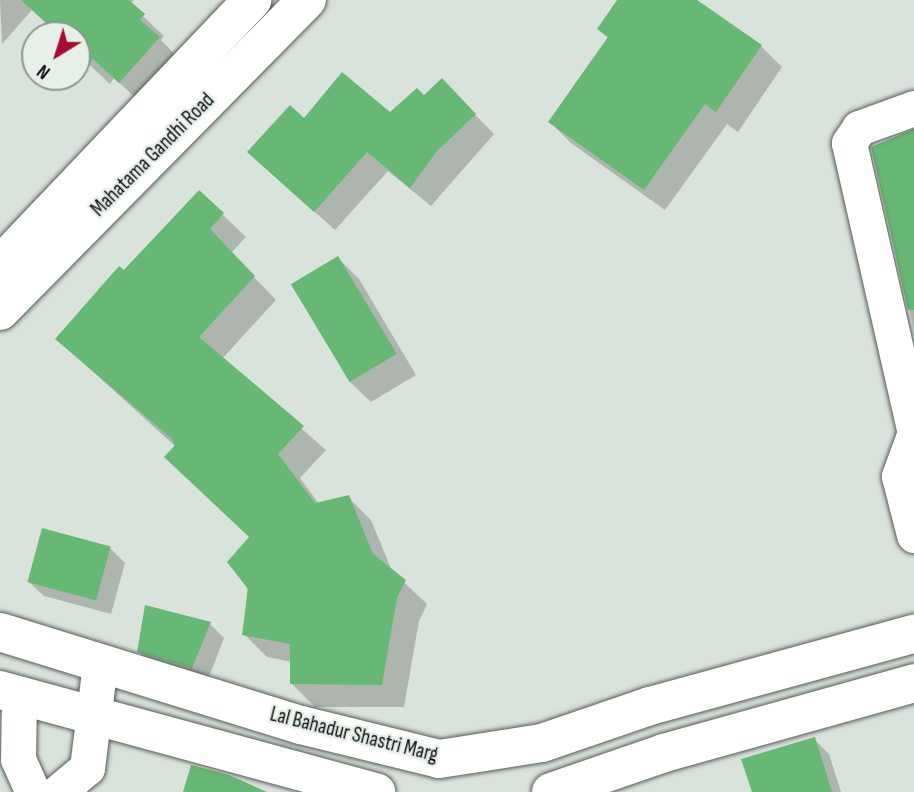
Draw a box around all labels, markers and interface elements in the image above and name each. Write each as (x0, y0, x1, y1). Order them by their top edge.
north arrow (21, 21, 91, 91)
text: N (33, 59, 55, 84)
street label: Mahatama Gandhi Road (86, 88, 220, 222)
street label: Lal Bahadur Shastri Marg (267, 702, 441, 768)

